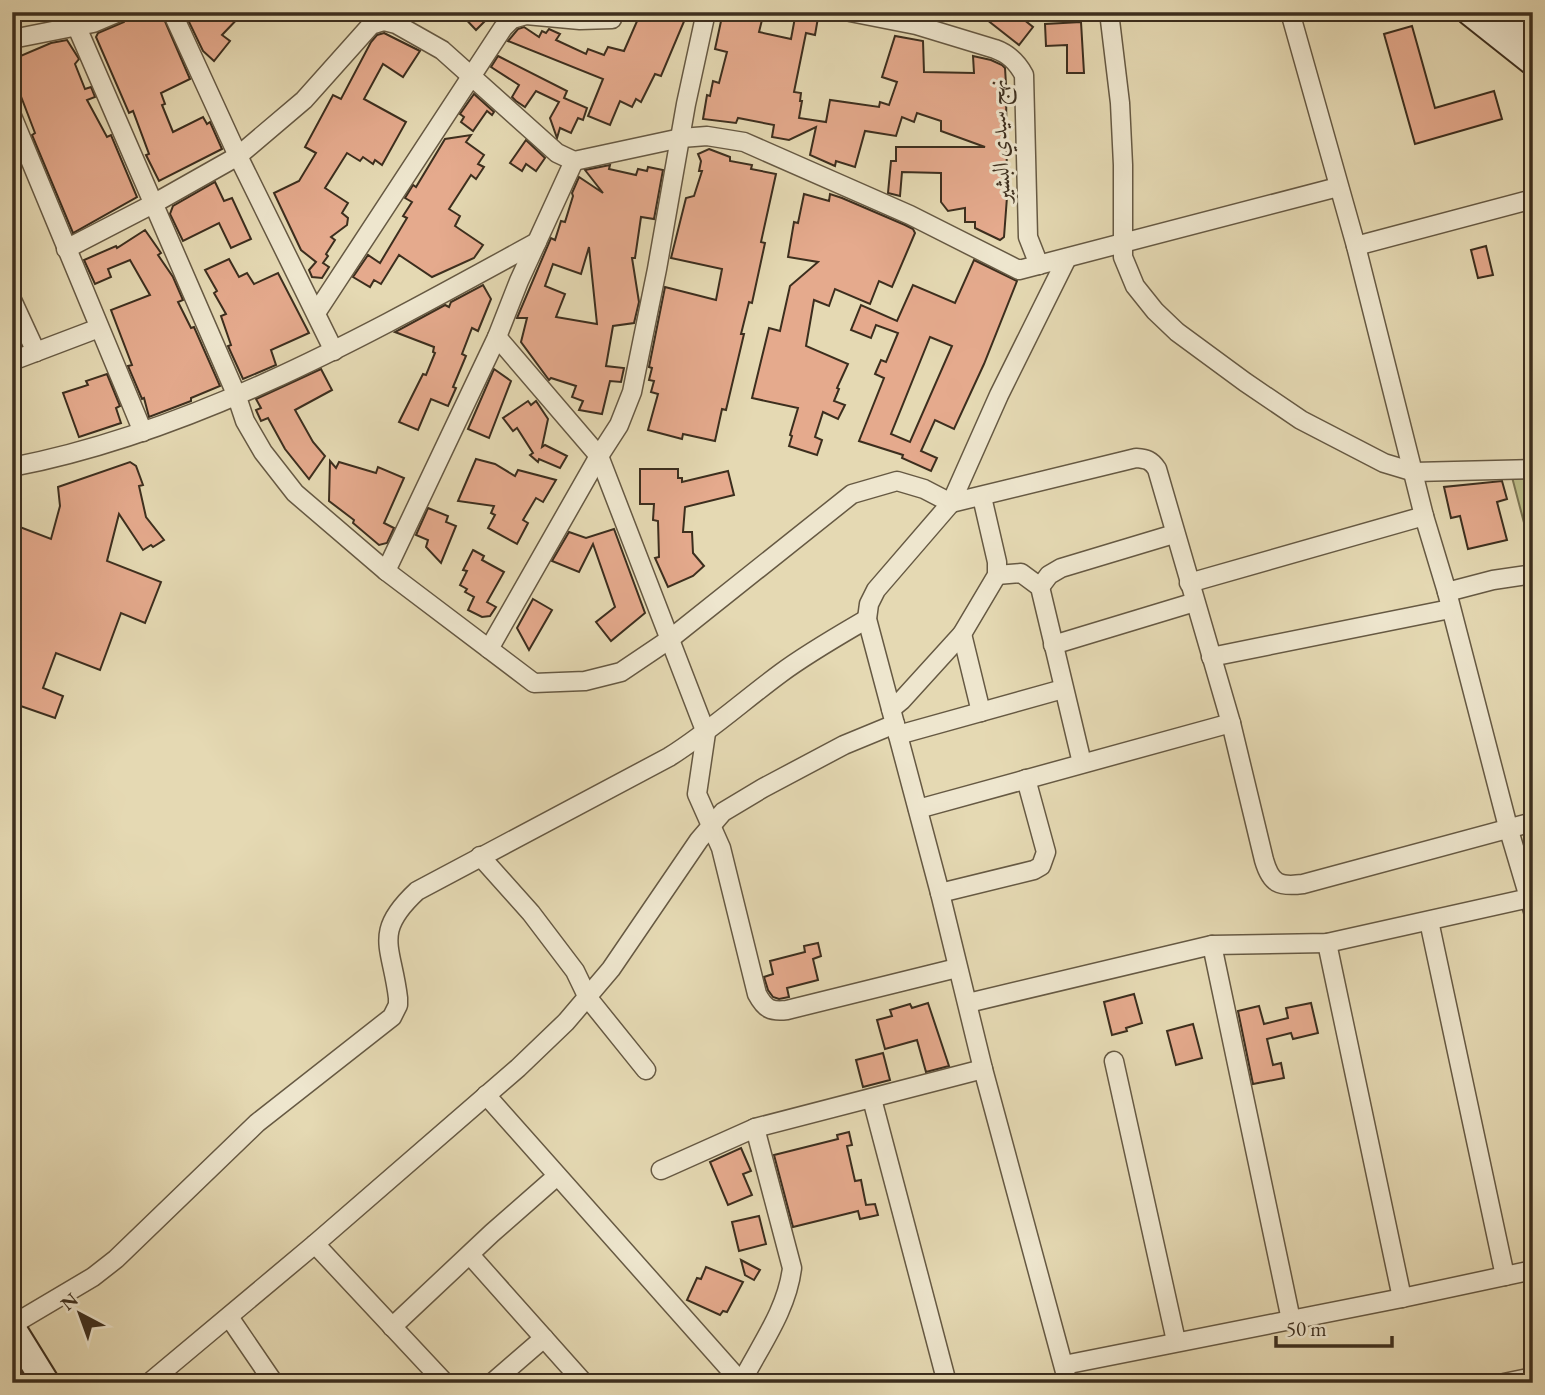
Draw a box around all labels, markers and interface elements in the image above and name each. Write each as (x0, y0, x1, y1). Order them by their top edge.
street label: نهج سيدي البشير (981, 78, 1023, 205)
north arrow (46, 1280, 116, 1350)
text: N (55, 1287, 84, 1316)
scale bar (1276, 1304, 1391, 1348)
text: 50 m (1286, 1315, 1327, 1342)

